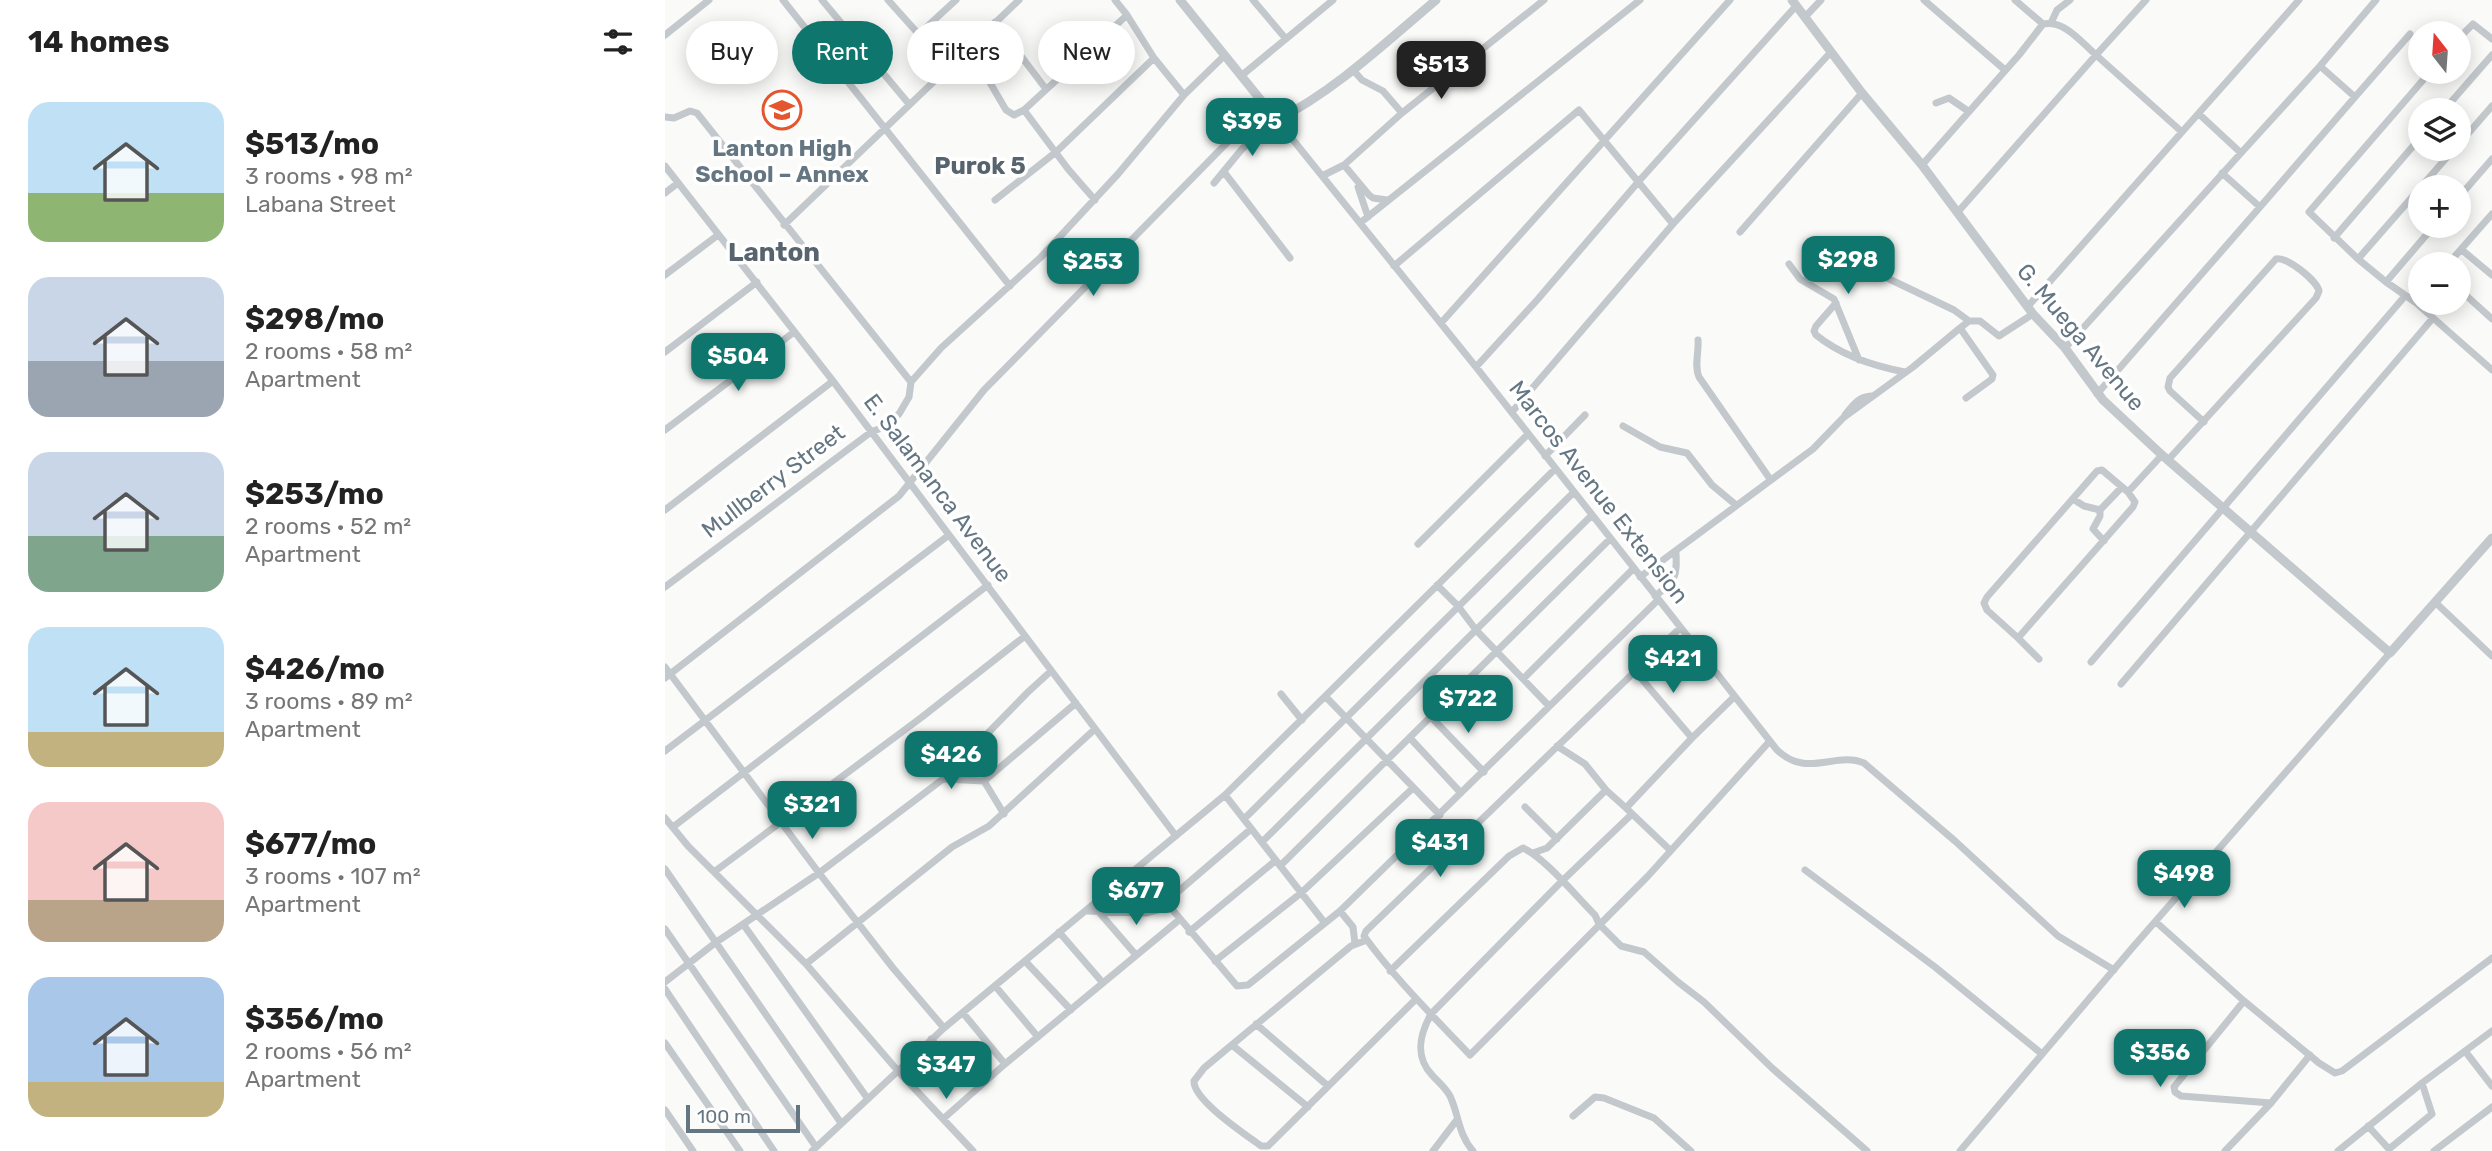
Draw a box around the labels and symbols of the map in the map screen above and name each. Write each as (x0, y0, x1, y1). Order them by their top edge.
north arrow (2408, 21, 2471, 84)
pin: $513 (1400, 42, 1482, 101)
school or university icon: Lanton High School – Annex (761, 89, 803, 131)
pin: $395 (1211, 99, 1293, 158)
place label: Lanton High School – Annex (695, 134, 869, 188)
district label: Purok 5 (934, 152, 1026, 180)
pin: $298 (1807, 236, 1889, 296)
district label: Lanton (728, 237, 820, 268)
pin: $253 (1052, 238, 1134, 298)
street label: G. Muega Avenue (2011, 258, 2151, 416)
pin: $504 (697, 334, 779, 393)
street label: Marcos Avenue Extension (1503, 375, 1695, 609)
street label: E. Salamanca Avenue (858, 388, 1018, 588)
street label: Mullberry Street (696, 418, 850, 544)
pin: $421 (1632, 636, 1714, 695)
pin: $722 (1427, 676, 1509, 735)
pin: $426 (910, 732, 992, 791)
pin: $321 (771, 782, 853, 841)
pin: $431 (1399, 820, 1481, 879)
pin: $498 (2143, 850, 2225, 910)
pin: $677 (1095, 867, 1177, 927)
pin: $356 (2119, 1030, 2201, 1089)
pin: $347 (905, 1042, 987, 1101)
scale bar (686, 1102, 800, 1134)

